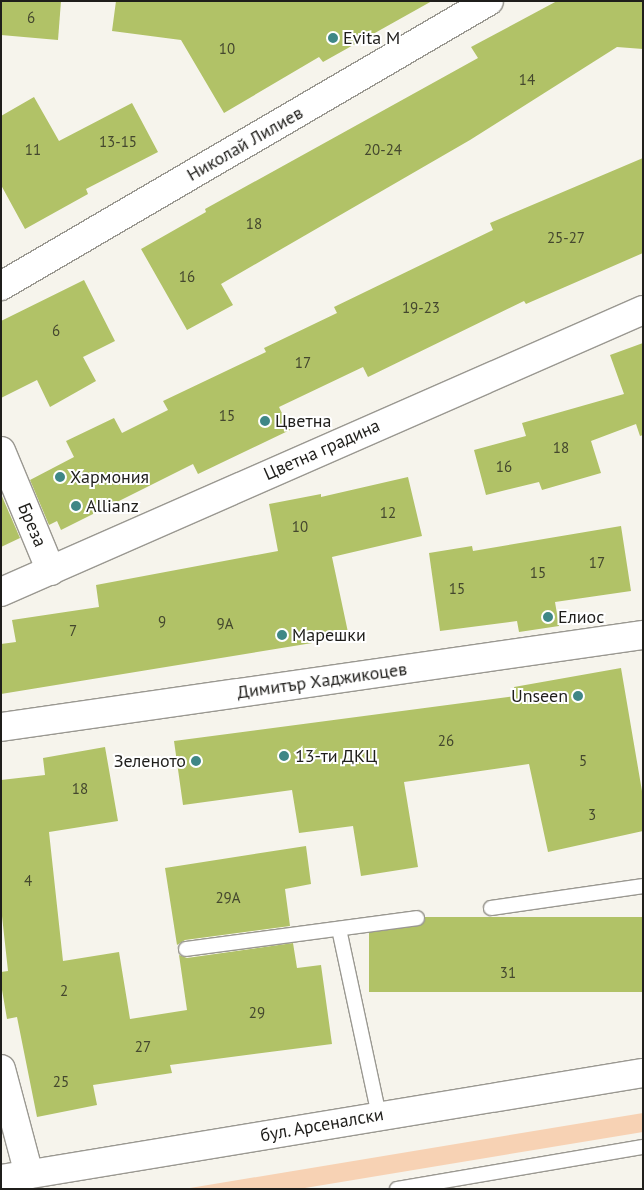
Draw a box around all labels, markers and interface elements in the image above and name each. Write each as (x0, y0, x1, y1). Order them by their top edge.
house number: 6 (27, 9, 35, 27)
place label: Evita M (343, 27, 400, 49)
marker: Evita M (327, 32, 339, 44)
house number: 10 (219, 40, 235, 58)
house number: 14 (519, 71, 535, 89)
street label: Николай Лилиев (183, 102, 307, 186)
house number: 13-15 (99, 133, 137, 151)
house number: 11 (25, 141, 41, 159)
house number: 20-24 (364, 141, 402, 159)
house number: 18 (246, 215, 262, 233)
house number: 25-27 (547, 229, 585, 247)
house number: 16 (179, 268, 195, 286)
house number: 19-23 (402, 299, 440, 317)
house number: 6 (52, 322, 60, 340)
house number: 17 (295, 354, 311, 372)
house number: 15 (219, 407, 235, 425)
place label: Цветна (275, 410, 331, 432)
marker: Цветна (259, 415, 271, 427)
street label: Цветна градина (261, 415, 383, 485)
house number: 18 (553, 439, 569, 457)
house number: 16 (496, 458, 512, 476)
place label: Хармония (70, 466, 149, 488)
marker: Хармония (54, 471, 66, 483)
place label: Allianz (86, 495, 139, 517)
street label: Бреза (13, 500, 51, 550)
marker: Allianz (70, 500, 82, 512)
house number: 12 (380, 504, 396, 522)
house number: 10 (292, 518, 308, 536)
house number: 17 (589, 554, 605, 572)
house number: 15 (530, 564, 546, 582)
house number: 15 (449, 580, 465, 598)
place label: Елиос (558, 606, 604, 628)
marker: Елиос (542, 611, 554, 623)
house number: 9 (158, 613, 166, 631)
house number: 9А (217, 615, 233, 633)
house number: 7 (69, 622, 77, 640)
place label: Марешки (292, 624, 366, 646)
marker: Марешки (276, 629, 288, 641)
street label: Димитър Хаджикоцев (235, 658, 409, 704)
place label: Unseen (511, 685, 568, 707)
marker: Unseen (572, 690, 584, 702)
house number: 26 (438, 732, 454, 750)
place label: 13-ти ДКЦ (295, 745, 378, 767)
marker: 13-ти ДКЦ (277, 749, 291, 763)
place label: Зеленото (114, 750, 186, 772)
house number: 5 (579, 752, 587, 770)
marker: Зеленото (190, 755, 202, 767)
house number: 18 (72, 780, 88, 798)
house number: 3 (588, 806, 596, 824)
house number: 4 (24, 872, 32, 890)
house number: 29А (215, 889, 241, 907)
house number: 31 (500, 964, 516, 982)
house number: 2 (60, 982, 68, 1000)
house number: 29 (249, 1004, 265, 1022)
house number: 27 (135, 1038, 151, 1056)
house number: 25 (53, 1073, 69, 1091)
street label: бул. Арсеналски (258, 1103, 386, 1147)

